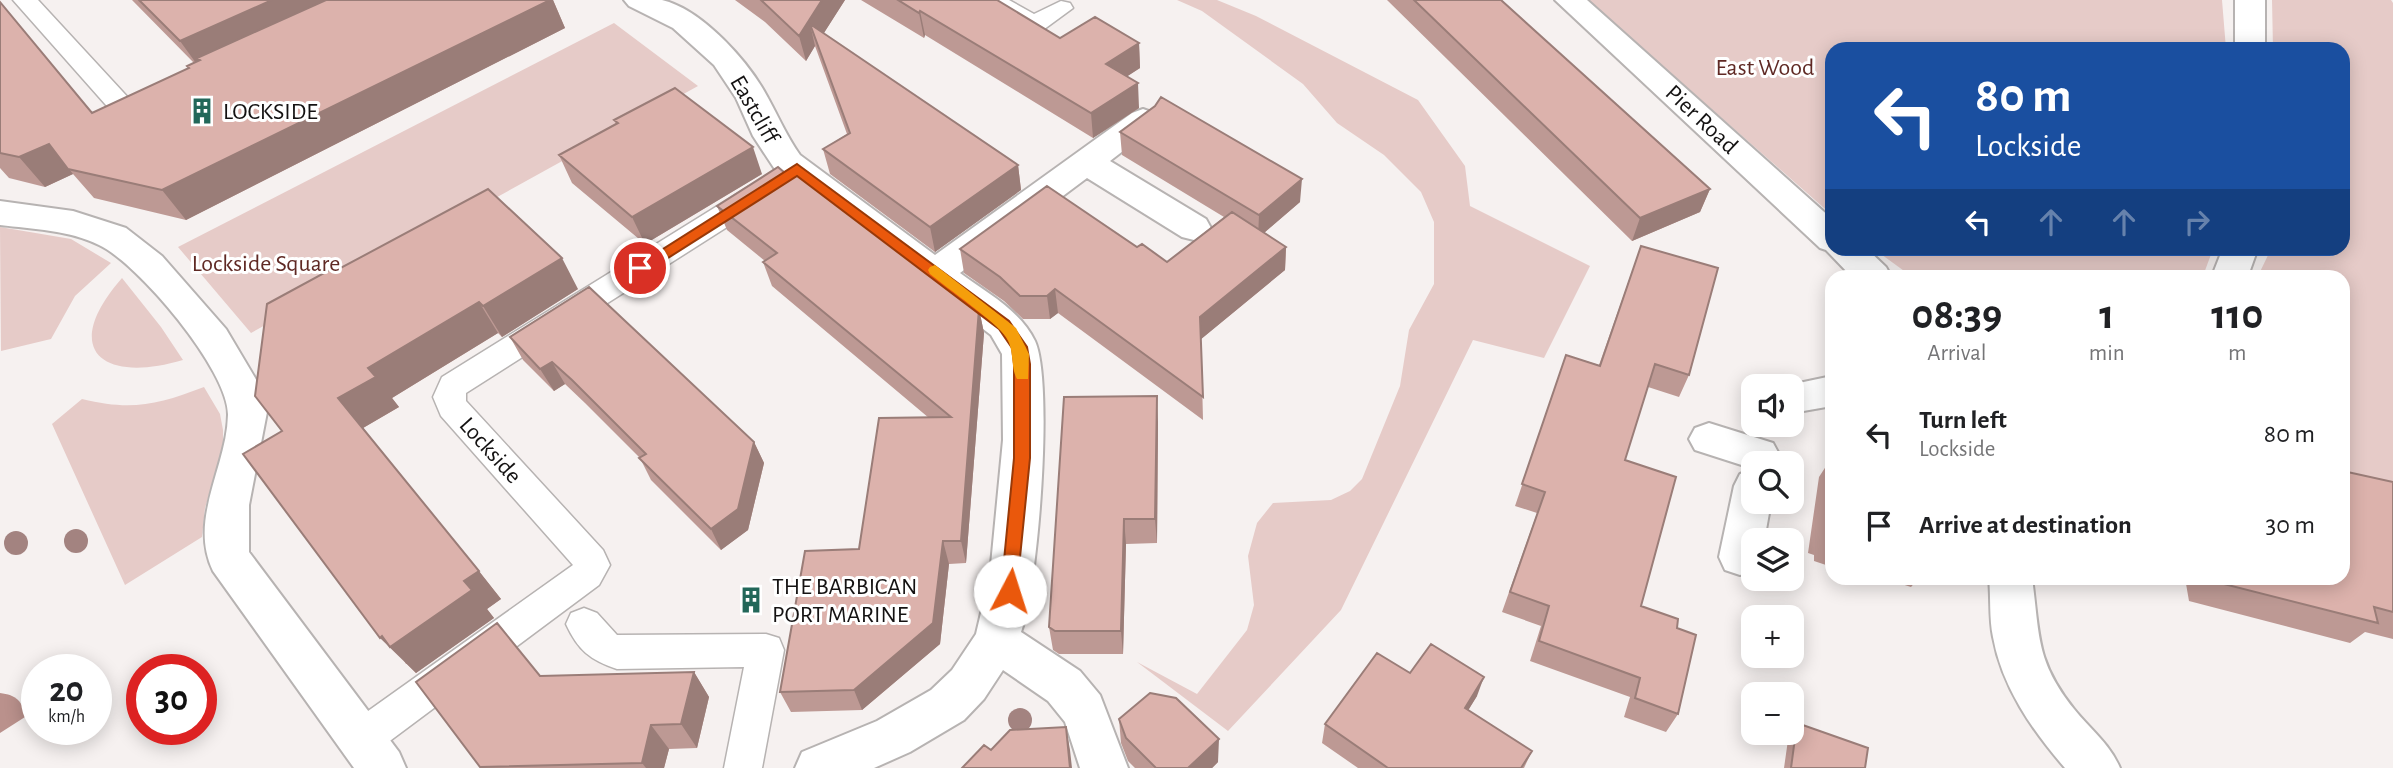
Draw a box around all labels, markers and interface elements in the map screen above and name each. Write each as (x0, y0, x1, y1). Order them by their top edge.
park label: East Wood (1715, 56, 1815, 80)
icon: left (1860, 70, 1951, 161)
street label: Eastcliff (725, 72, 784, 149)
text: 80 m (1975, 72, 2072, 121)
street label: Pier Road (1661, 81, 1742, 159)
building icon: LOCKSIDE (187, 96, 217, 126)
place label: LOCKSIDE (223, 100, 318, 124)
text: Lockside (1975, 130, 2081, 162)
icon: left (1959, 203, 1997, 241)
icon: ahead (2032, 203, 2070, 241)
icon: ahead (2105, 203, 2143, 241)
icon: right (2178, 203, 2216, 241)
pin (610, 238, 670, 298)
icon: arrive (621, 249, 659, 287)
park label: Lockside Square (192, 252, 340, 276)
text: 08:39 (1912, 294, 2002, 336)
text: 1 (2099, 294, 2114, 336)
text: 110 (2211, 294, 2263, 336)
text: Arrival (1927, 342, 1986, 365)
text: min (2089, 342, 2125, 365)
text: m (2228, 342, 2247, 365)
map controls (1741, 374, 1804, 745)
button: sound (1741, 374, 1804, 437)
text: Turn left (1919, 407, 2007, 433)
street label: Lockside (455, 413, 526, 488)
icon: left (1860, 416, 1898, 454)
text: 80 m (2264, 421, 2315, 447)
text: Lockside (1919, 438, 1995, 461)
button: search (1741, 451, 1804, 514)
icon: arrive (1860, 507, 1898, 545)
text: Arrive at destination (1919, 512, 2132, 538)
text: 30 m (2265, 512, 2315, 538)
button: layers (1741, 528, 1804, 591)
position arrow (973, 554, 1047, 628)
place label: THE BARBICAN PORT MARINE (772, 575, 917, 627)
building icon: THE BARBICAN PORT MARINE (736, 585, 766, 615)
button: + (1741, 605, 1804, 668)
speed limit sign: 30 (126, 654, 217, 745)
text: 20 (49, 673, 84, 708)
button: − (1741, 682, 1804, 745)
text: km/h (48, 708, 85, 726)

